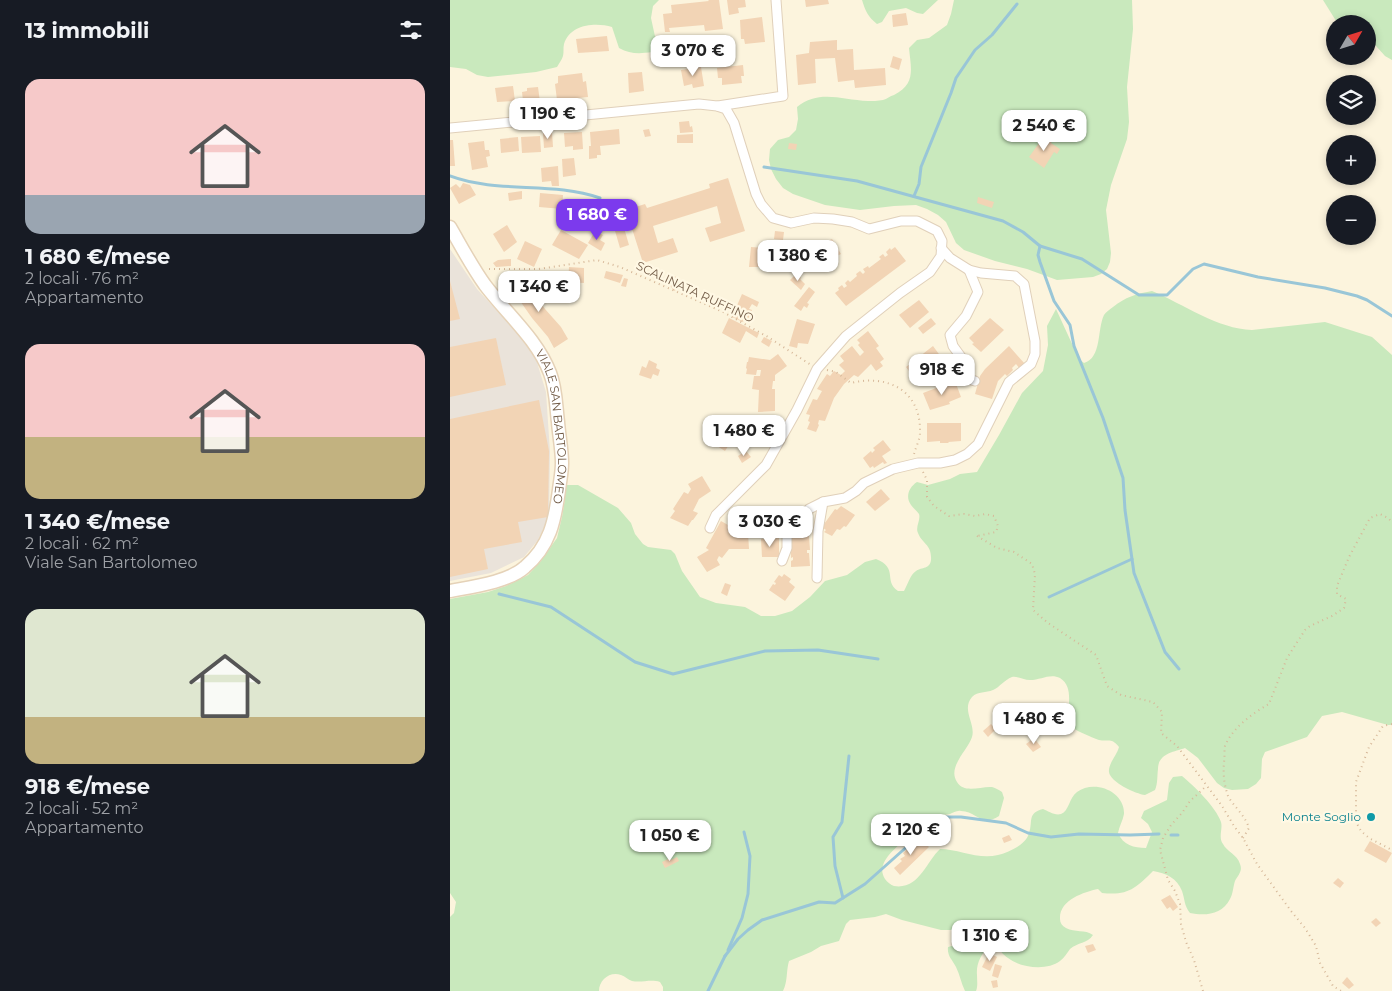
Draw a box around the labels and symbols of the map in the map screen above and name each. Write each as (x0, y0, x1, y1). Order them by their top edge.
north arrow (1326, 15, 1376, 65)
pin: 3 070 € (647, 34, 739, 77)
pin: 1 190 € (502, 98, 594, 140)
pin: 2 540 € (998, 110, 1090, 152)
pin: 1 680 € (551, 198, 643, 241)
pin: 1 380 € (752, 240, 844, 282)
street label: SCALINATA RUFFINO (634, 258, 756, 325)
pin: 1 340 € (493, 270, 585, 313)
street label: VIALE SAN BARTOLOMEO (533, 346, 570, 505)
pin: 918 € (907, 354, 977, 396)
pin: 1 480 € (698, 414, 790, 457)
pin: 3 030 € (724, 506, 816, 548)
pin: 1 480 € (988, 702, 1080, 745)
place label: Monte Soglio (1282, 809, 1361, 824)
marker: Monte Soglio (1365, 811, 1377, 823)
pin: 2 120 € (865, 814, 957, 856)
pin: 1 050 € (624, 820, 716, 862)
pin: 1 310 € (944, 920, 1036, 962)

